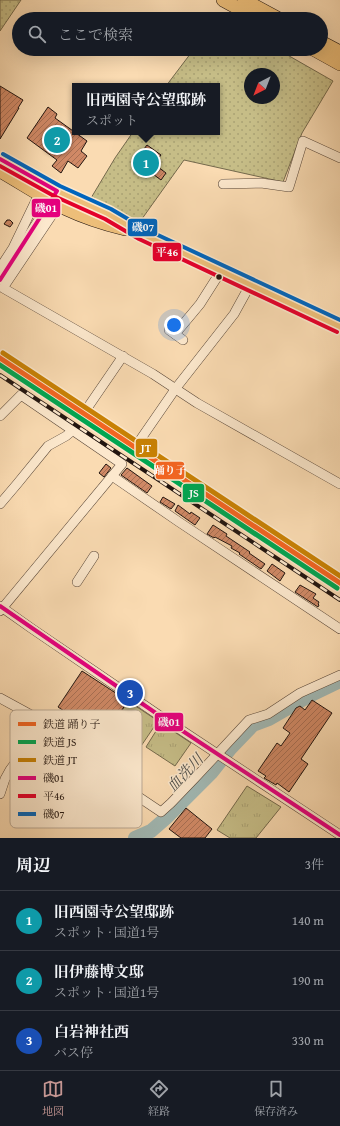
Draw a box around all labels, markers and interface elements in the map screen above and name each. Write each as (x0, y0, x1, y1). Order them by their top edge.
search box (12, 12, 328, 56)
icon: search (26, 23, 48, 45)
text: ここで検索 (58, 24, 133, 45)
north arrow (244, 68, 280, 104)
popup (72, 83, 220, 135)
text: 旧西園寺公望邸跡 (86, 89, 206, 110)
text: スポット (86, 111, 138, 130)
pin: 2 (44, 125, 70, 155)
pin: 1 (133, 148, 159, 178)
line badge: 磯01 (31, 198, 61, 218)
text: 磯01 (35, 200, 57, 216)
line badge: 磯07 (127, 218, 158, 237)
text: 磯07 (132, 219, 154, 235)
line badge: 平46 (152, 242, 182, 262)
text: 平46 (156, 244, 178, 260)
unlabelled marker (214, 272, 224, 282)
your location (164, 315, 184, 335)
line badge: JT (135, 438, 158, 458)
text: JT (139, 440, 152, 456)
line badge: 踊り子 (155, 461, 185, 480)
text: 踊り子 (154, 462, 187, 478)
line badge: JS (182, 483, 205, 503)
text: JS (187, 485, 199, 501)
pin: 3 (117, 678, 143, 708)
legend (10, 710, 142, 828)
line badge: 磯01 (154, 712, 184, 732)
text: 磯01 (158, 714, 180, 730)
text: 鉄道 踊り子 (43, 716, 100, 732)
text: 鉄道 JS (43, 734, 76, 750)
water label: 血洗川 (162, 748, 209, 796)
text: 鉄道 JT (43, 752, 77, 768)
text: 磯01 (43, 770, 65, 786)
text: 平46 (43, 788, 65, 804)
text: 磯07 (43, 806, 65, 822)
text: 周辺 (16, 852, 50, 877)
text: 3件 (305, 855, 324, 874)
text: 旧西園寺公望邸跡 (54, 901, 174, 922)
text: 1 (26, 911, 32, 930)
text: 140 m (292, 911, 324, 930)
text: スポット · 国道1号 (54, 923, 159, 942)
text: 旧伊藤博文邸 (54, 961, 144, 982)
text: 2 (26, 971, 32, 990)
text: 190 m (292, 971, 324, 990)
text: スポット · 国道1号 (54, 983, 159, 1002)
text: 白岩神社西 (54, 1021, 129, 1042)
text: 3 (26, 1031, 32, 1050)
text: 330 m (292, 1031, 324, 1050)
text: バス停 (54, 1043, 93, 1062)
tab: 地図 (42, 1078, 64, 1119)
tab: 経路 (148, 1078, 170, 1119)
tab: 保存済み (254, 1078, 298, 1119)

